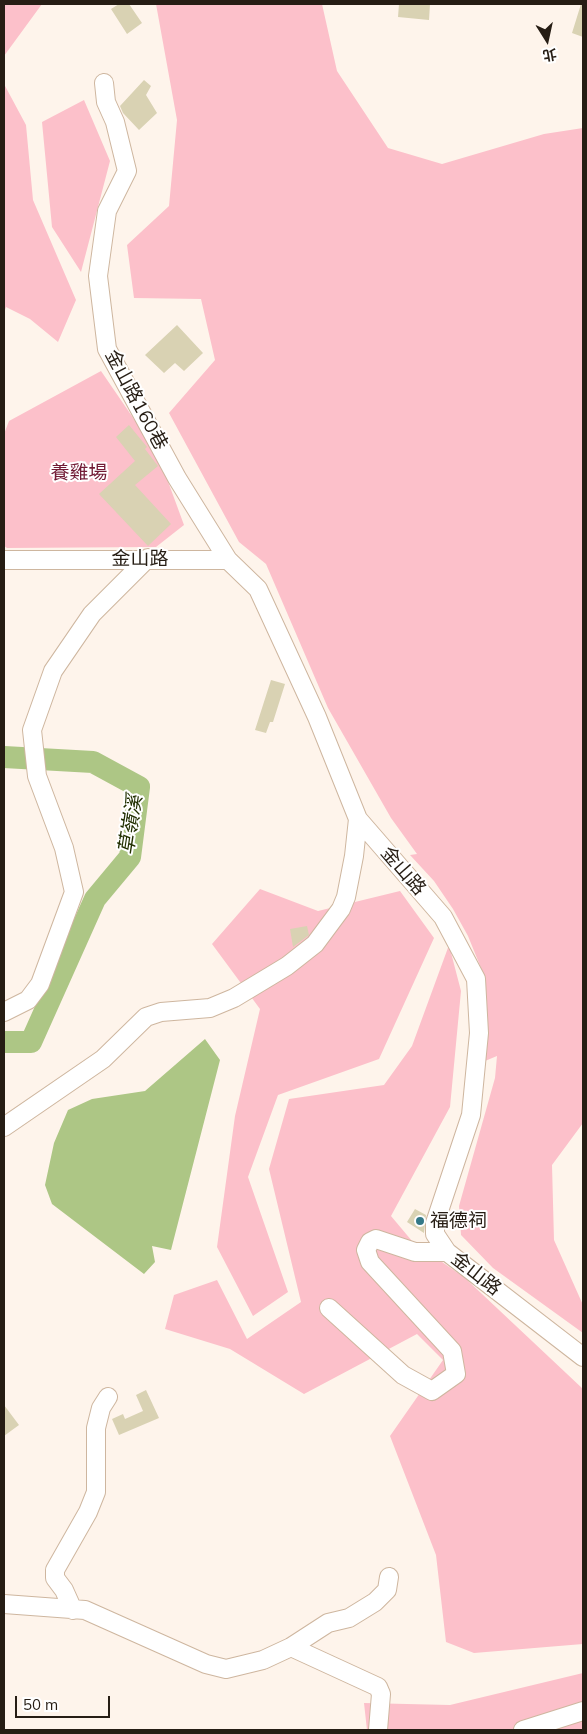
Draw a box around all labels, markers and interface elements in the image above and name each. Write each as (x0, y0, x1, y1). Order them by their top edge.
north arrow (522, 15, 572, 65)
text: 北 (541, 45, 558, 65)
street label: 金山路160巷 (100, 346, 172, 454)
park label: 養雞場 (51, 462, 107, 484)
street label: 金山路 (112, 548, 168, 570)
water label: 草嶺溪 (114, 793, 148, 857)
street label: 金山路 (376, 842, 430, 900)
place label: 福德祠 (430, 1210, 487, 1232)
marker: 福德祠 (414, 1215, 426, 1227)
street label: 金山路 (447, 1247, 505, 1301)
scale bar (18, 1686, 112, 1718)
text: 50 m (23, 1695, 58, 1714)

